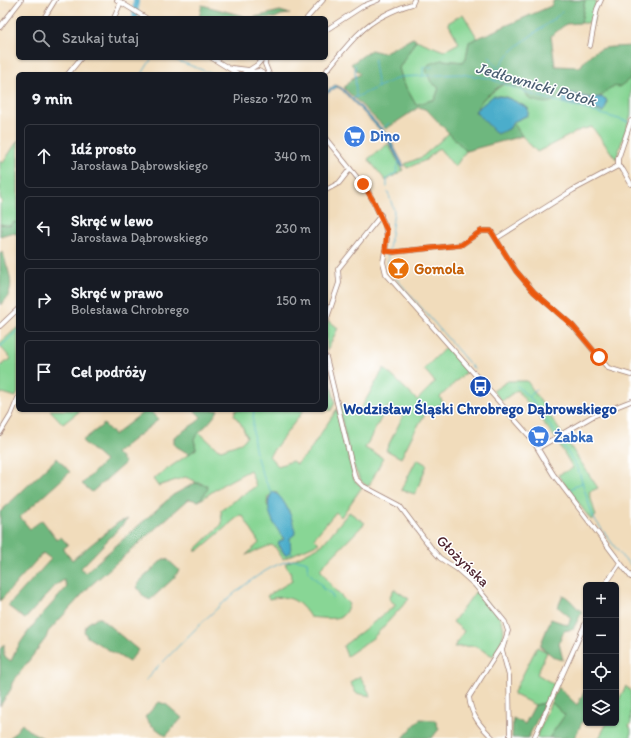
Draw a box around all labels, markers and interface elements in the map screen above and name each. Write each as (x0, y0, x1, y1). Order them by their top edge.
search box (16, 16, 328, 60)
icon: search (30, 27, 52, 49)
text: Szukaj tutaj (62, 29, 139, 47)
water label: Jedłownicki Potok (474, 58, 599, 110)
text: 9 min (32, 88, 72, 108)
text: Pieszo · 720 m (233, 91, 312, 106)
supermarket icon: Dino (342, 123, 368, 149)
place label: Dino (370, 127, 400, 145)
text: Idź prosto (71, 140, 136, 158)
icon: ahead (33, 145, 55, 167)
text: 340 m (274, 149, 311, 164)
text: Jarosława Dąbrowskiego (71, 158, 208, 173)
route end (354, 175, 372, 193)
text: Skręć w lewo (71, 212, 153, 230)
icon: left (33, 217, 55, 239)
text: 230 m (275, 221, 311, 236)
text: Jarosława Dąbrowskiego (71, 230, 208, 245)
bar icon: Gomola (386, 256, 412, 282)
place label: Gomola (414, 260, 465, 278)
text: Skręć w prawo (71, 284, 163, 302)
icon: right (33, 289, 55, 311)
text: 150 m (276, 293, 311, 308)
text: Bolesława Chrobrego (71, 302, 189, 317)
route start (590, 348, 608, 366)
icon: arrive (33, 361, 55, 383)
text: Cel podróży (71, 363, 146, 381)
bus stop icon: Wodzisław Śląski Chrobrego Dąbrowskiego (467, 373, 493, 399)
place label: Wodzisław Śląski Chrobrego Dąbrowskiego (343, 399, 617, 419)
supermarket icon: Żabka (526, 424, 552, 450)
place label: Żabka (554, 428, 594, 446)
street label: Głożyńska (433, 531, 494, 591)
map controls (583, 582, 619, 726)
button: + (583, 582, 619, 618)
button: − (583, 618, 619, 654)
button: locate (583, 654, 619, 690)
button: layers (583, 690, 619, 726)

